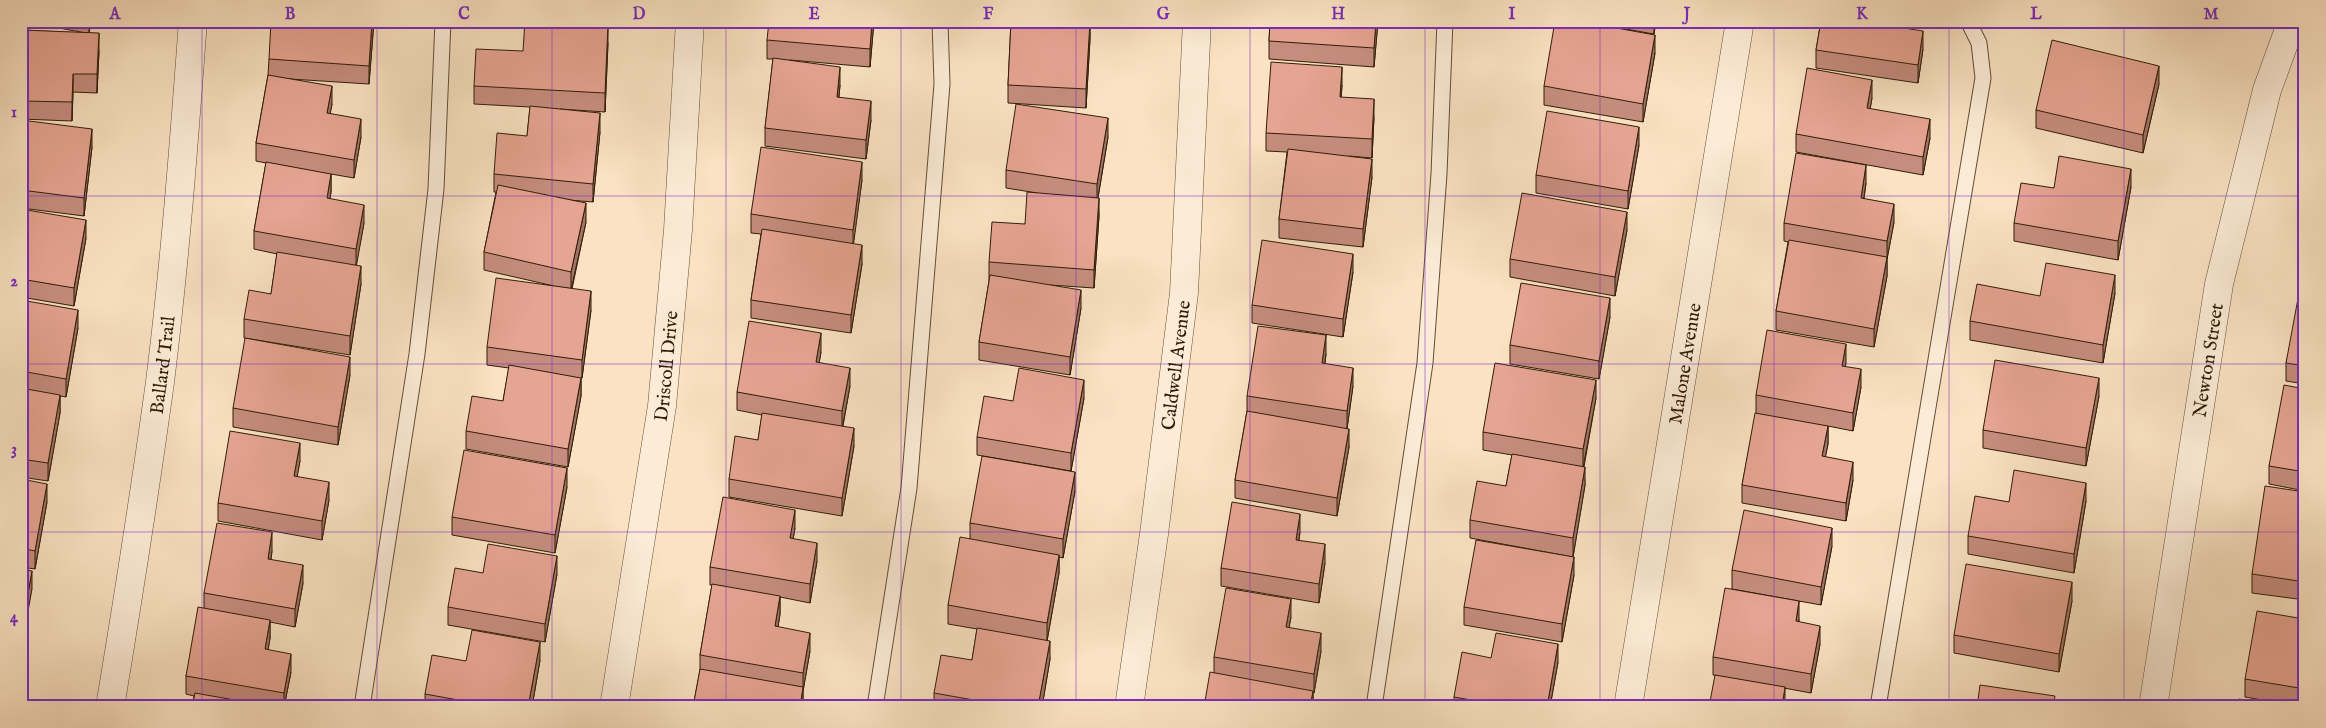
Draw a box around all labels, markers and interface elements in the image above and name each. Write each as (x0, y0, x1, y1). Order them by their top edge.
text: A (109, 5, 122, 25)
text: B (285, 5, 296, 25)
text: C (458, 5, 470, 25)
text: D (633, 5, 646, 25)
text: E (808, 5, 820, 25)
text: F (983, 5, 994, 25)
text: G (1157, 5, 1170, 25)
text: H (1331, 5, 1345, 25)
text: I (1509, 5, 1516, 25)
text: J (1682, 5, 1691, 25)
text: K (1856, 5, 1869, 25)
text: L (2030, 5, 2042, 25)
text: M (2203, 5, 2219, 25)
text: 1 (11, 103, 17, 123)
text: 2 (10, 272, 18, 292)
street label: Caldwell Avenue (1157, 299, 1197, 432)
street label: Malone Avenue (1664, 301, 1708, 426)
street label: Newton Street (2188, 301, 2230, 419)
street label: Driscoll Drive (650, 309, 685, 423)
street label: Ballard Trail (146, 314, 182, 416)
text: 3 (11, 440, 17, 460)
text: 4 (10, 608, 19, 628)

